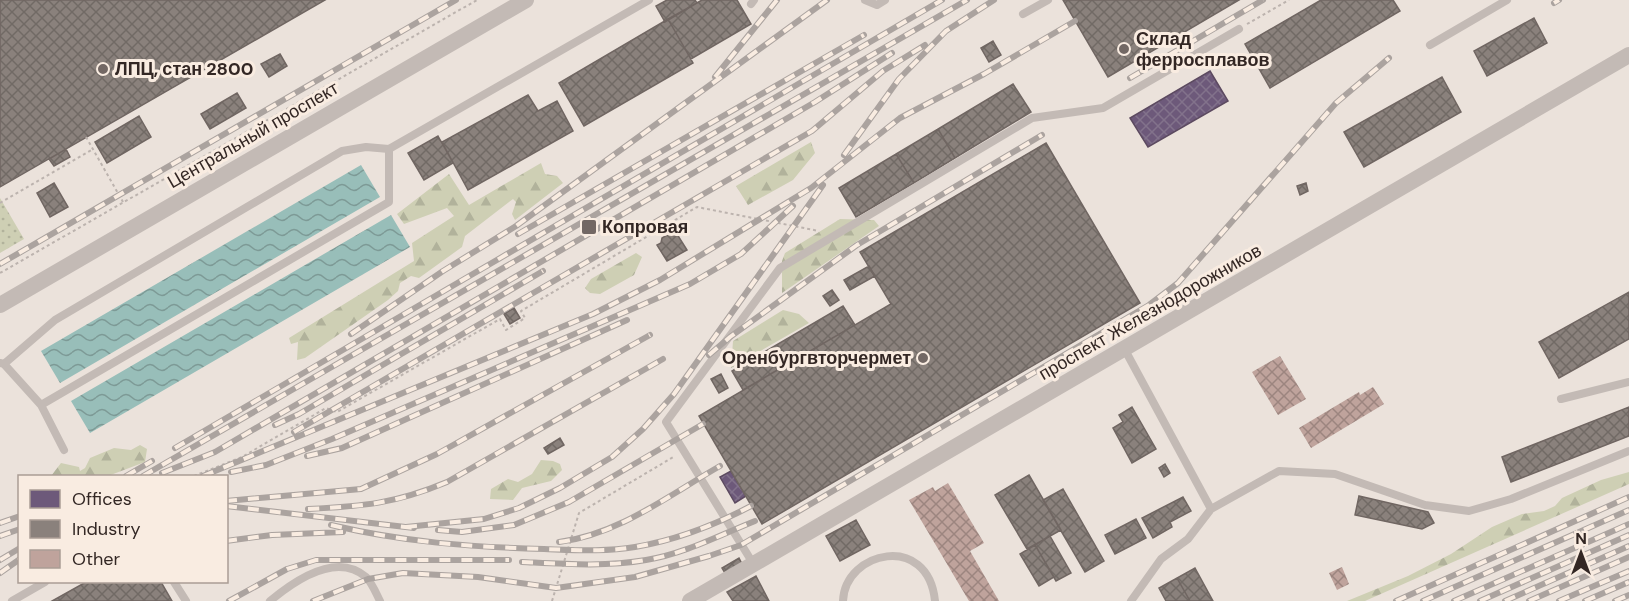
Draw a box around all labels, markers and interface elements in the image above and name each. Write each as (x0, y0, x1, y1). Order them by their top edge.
place label: Склад ферросплавов (1136, 27, 1270, 72)
marker: Склад ферросплавов (1117, 42, 1131, 56)
place label: ЛПЦ, стан 2800 (115, 57, 253, 81)
marker: ЛПЦ, стан 2800 (96, 62, 110, 76)
street label: Центральный проспект (163, 76, 343, 194)
place label: Копровая (602, 215, 688, 239)
marker: Копровая (580, 218, 598, 236)
street label: проспект Железнодорожников (1034, 238, 1266, 386)
place label: Оренбургвторчермет (722, 346, 911, 370)
marker: Оренбургвторчермет (916, 351, 930, 365)
legend (18, 475, 228, 583)
text: Offices (72, 487, 132, 511)
text: Industry (72, 517, 141, 541)
north arrow (1551, 523, 1611, 583)
text: N (1575, 528, 1587, 549)
text: Other (72, 547, 121, 571)

